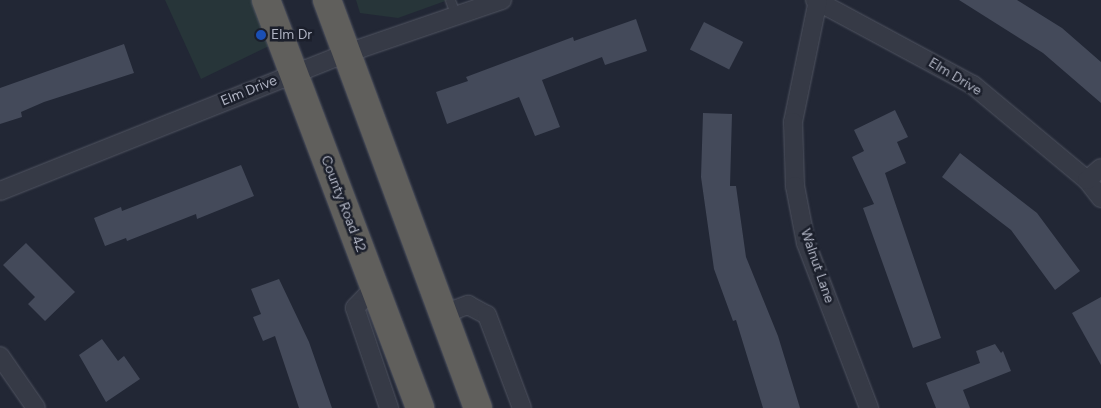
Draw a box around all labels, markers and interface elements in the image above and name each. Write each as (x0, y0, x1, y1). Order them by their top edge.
place label: Elm Dr (271, 27, 312, 43)
marker: Elm Dr (255, 29, 267, 41)
street label: Elm Drive (925, 55, 985, 99)
street label: Elm Drive (218, 72, 280, 110)
street label: County Road 42 (317, 153, 369, 255)
street label: Walnut Lane (796, 227, 838, 305)

